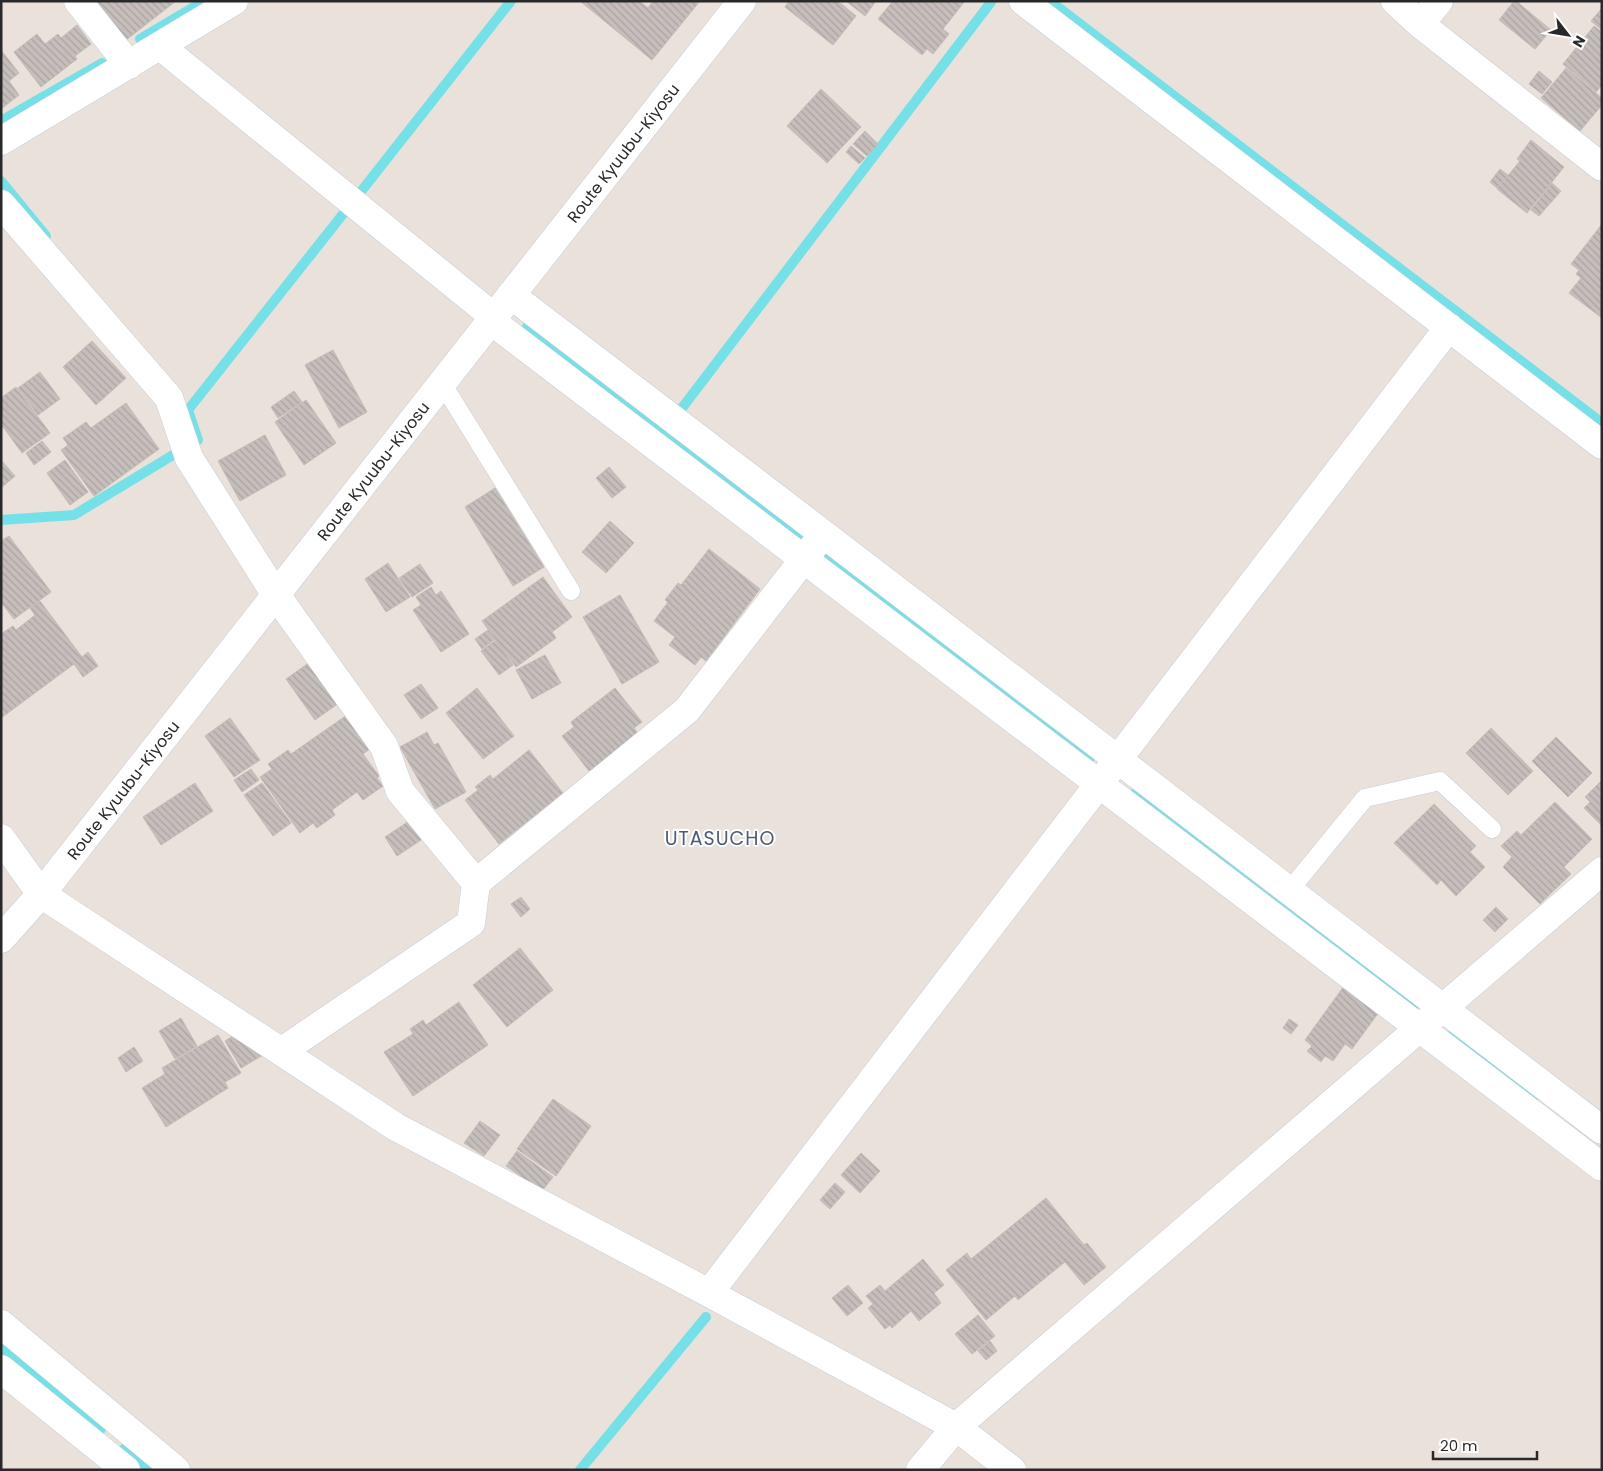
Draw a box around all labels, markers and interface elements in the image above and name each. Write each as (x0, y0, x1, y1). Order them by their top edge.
north arrow (1543, 10, 1593, 60)
text: N (1568, 32, 1590, 51)
street label: Route Kyuubu-Kiyosu (562, 79, 685, 228)
street label: Route Kyuubu-Kiyosu (312, 397, 435, 546)
street label: Route Kyuubu-Kiyosu (62, 716, 185, 865)
district label: UTASUCHO (665, 825, 775, 852)
scale bar (1433, 1428, 1537, 1460)
text: 20 m (1440, 1435, 1478, 1456)

